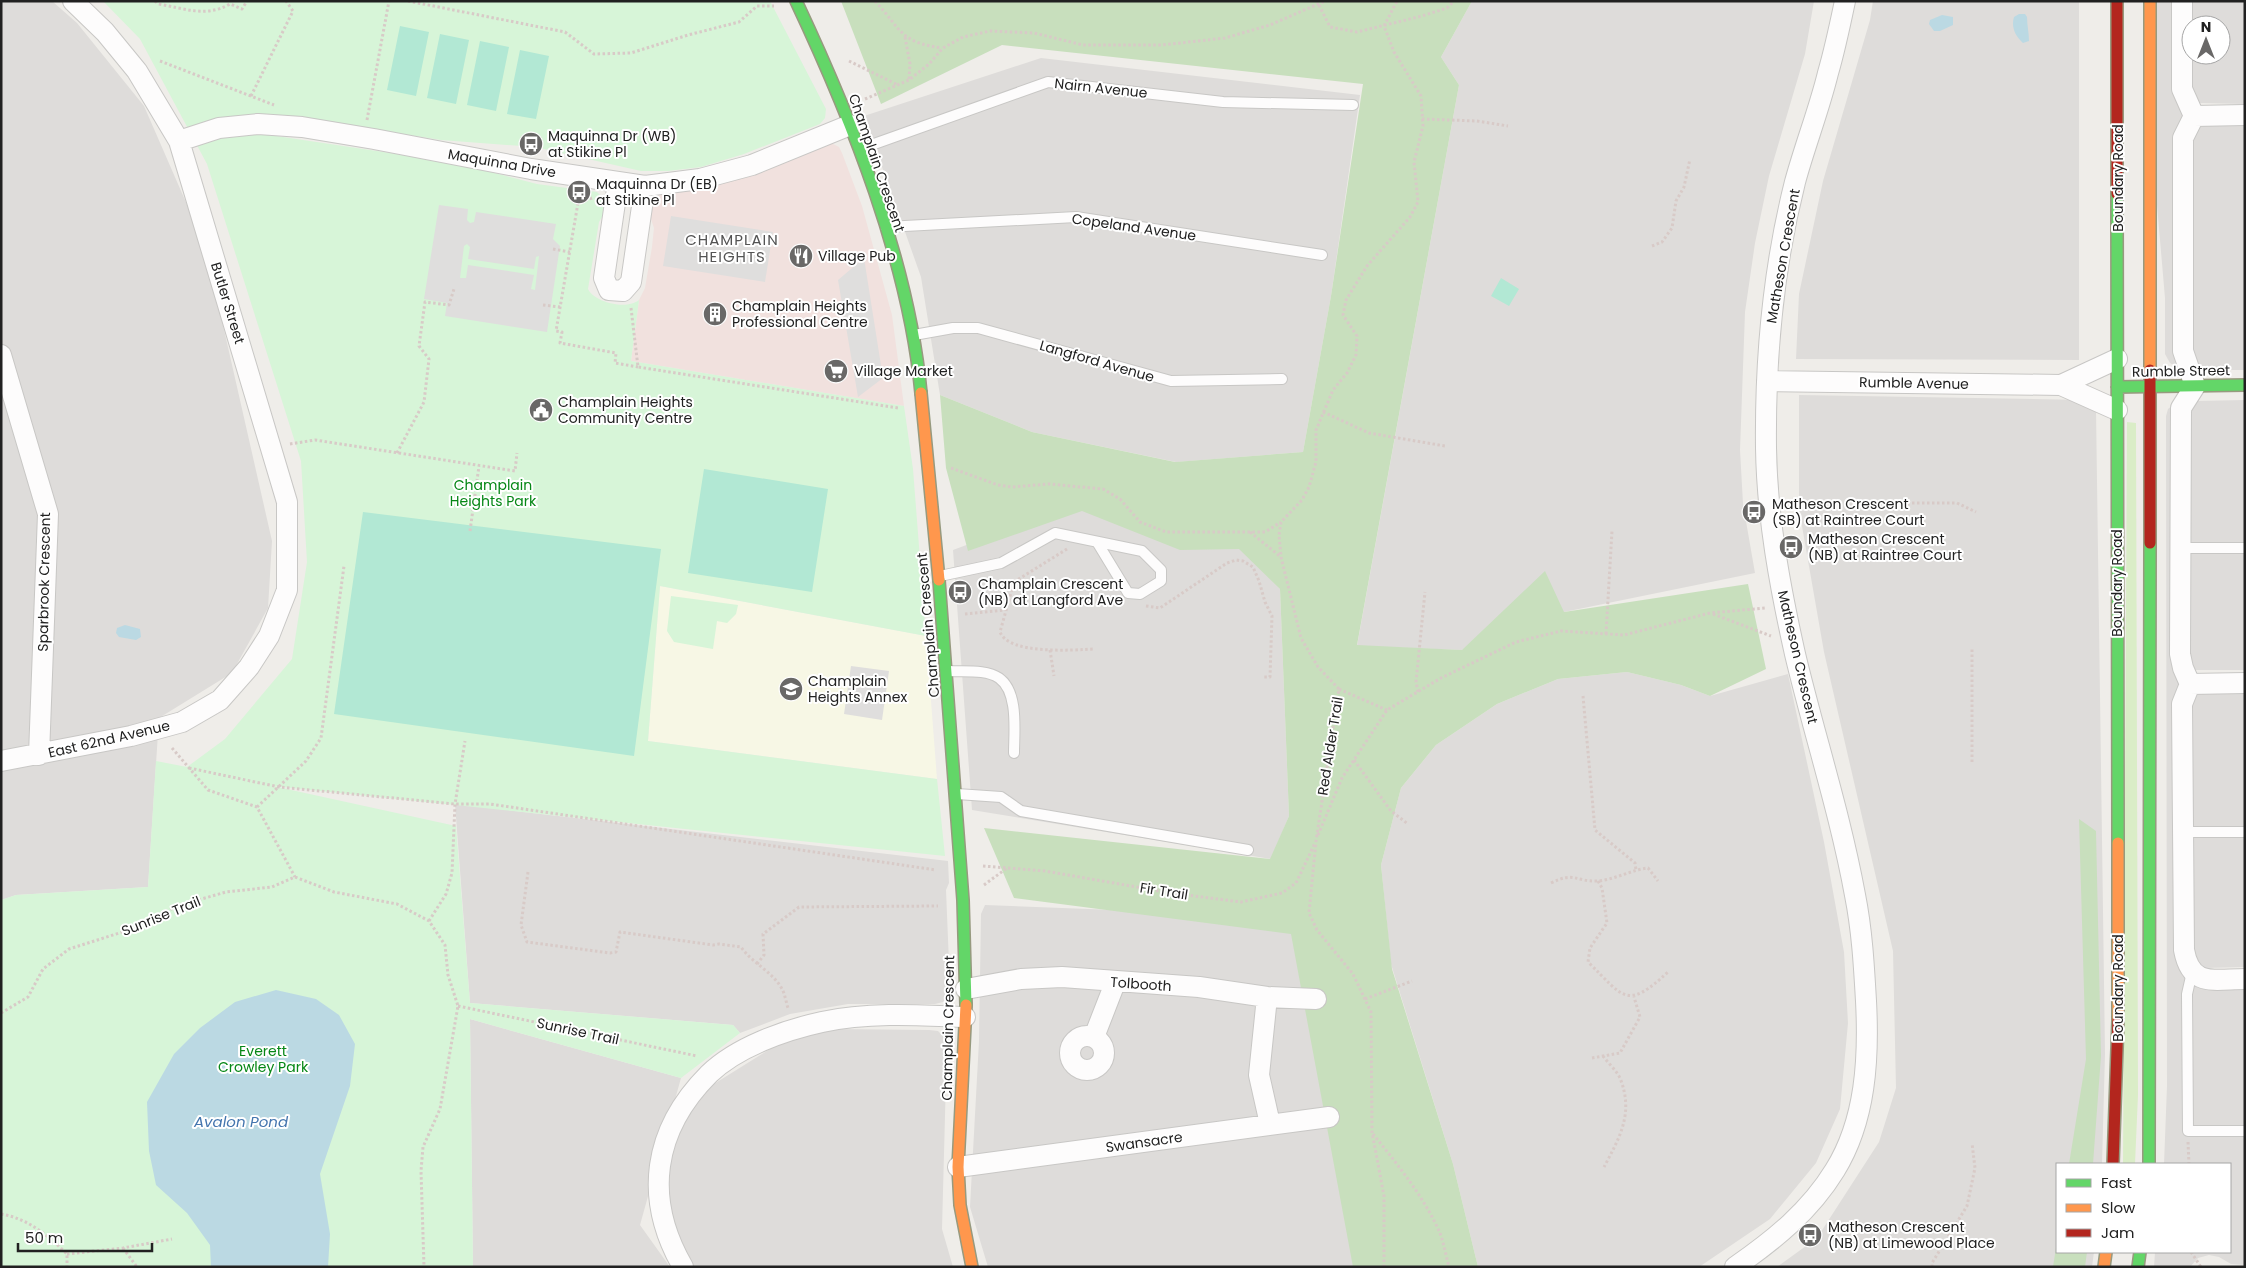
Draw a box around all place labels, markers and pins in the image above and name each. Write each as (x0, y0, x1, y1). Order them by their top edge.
place label: Maquinna Dr (WB) at Stikine Pl (548, 126, 676, 162)
bus stop icon: Maquinna Dr (WB) at Stikine Pl (518, 131, 544, 157)
place label: Maquinna Dr (EB) at Stikine Pl (596, 174, 718, 210)
bus stop icon: Maquinna Dr (EB) at Stikine Pl (566, 179, 592, 205)
restaurant icon: Village Pub (788, 243, 814, 269)
place label: Village Pub (818, 246, 896, 266)
place label: Champlain Heights Professional Centre (732, 296, 868, 332)
building icon: Champlain Heights Professional Centre (702, 301, 728, 327)
supermarket icon: Village Market (823, 358, 849, 384)
place label: Village Market (854, 361, 953, 381)
place label: Champlain Heights Community Centre (558, 392, 693, 428)
public building icon: Champlain Heights Community Centre (528, 397, 554, 423)
place label: Matheson Crescent (SB) at Raintree Court (1772, 494, 1924, 530)
bus stop icon: Matheson Crescent (SB) at Raintree Court (1741, 499, 1767, 525)
place label: Matheson Crescent (NB) at Raintree Court (1808, 529, 1962, 565)
bus stop icon: Matheson Crescent (NB) at Raintree Court (1778, 534, 1804, 560)
place label: Champlain Crescent (NB) at Langford Ave (978, 574, 1123, 610)
bus stop icon: Champlain Crescent (NB) at Langford Ave (947, 579, 973, 605)
place label: Champlain Heights Annex (808, 671, 907, 707)
school or university icon: Champlain Heights Annex (778, 676, 804, 702)
place label: Matheson Crescent (NB) at Limewood Place (1828, 1217, 1995, 1253)
bus stop icon: Matheson Crescent (NB) at Limewood Place (1797, 1222, 1823, 1248)

